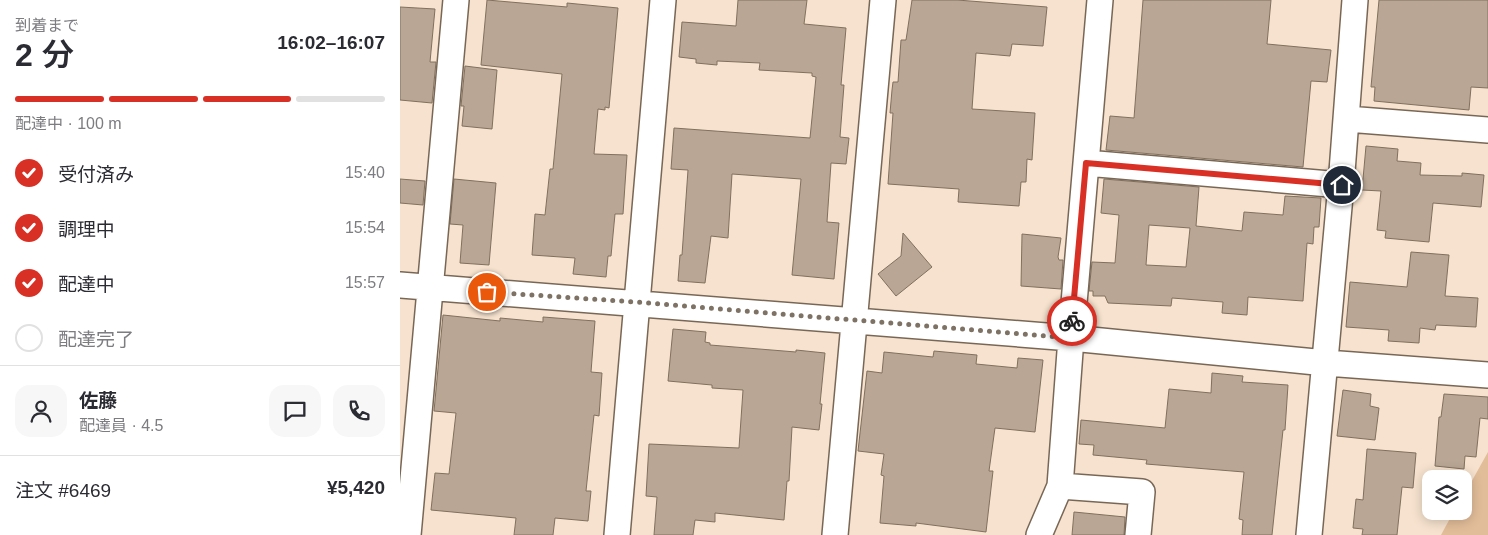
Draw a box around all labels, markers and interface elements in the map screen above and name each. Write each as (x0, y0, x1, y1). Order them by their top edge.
text: 到着まで (15, 17, 79, 34)
text: 16:02–16:07 (277, 32, 385, 53)
text: 2 分 (15, 37, 74, 73)
text: 配達中 · 100 m (15, 115, 122, 132)
icon: check (15, 159, 43, 187)
text: 受付済み (58, 164, 134, 185)
text: 15:40 (345, 164, 385, 181)
pin (1321, 164, 1363, 206)
icon: home (1328, 171, 1356, 199)
icon: check (15, 214, 43, 242)
text: 調理中 (58, 219, 115, 240)
text: 15:54 (345, 219, 385, 236)
icon: check (15, 269, 43, 297)
pin (466, 271, 508, 313)
text: 配達中 (58, 274, 115, 295)
text: 15:57 (345, 274, 385, 291)
icon: bag (473, 278, 501, 306)
courier (1047, 296, 1097, 346)
icon: bike (1058, 307, 1086, 335)
text: 配達完了 (58, 329, 134, 350)
button: person (15, 385, 67, 437)
button: chat (269, 385, 321, 437)
button: phone (333, 385, 385, 437)
text: 佐藤 (79, 390, 117, 411)
text: 配達員 · 4.5 (79, 417, 163, 434)
map controls (1422, 470, 1472, 520)
button: layers (1422, 470, 1472, 520)
text: ¥5,420 (327, 477, 385, 498)
text: 注文 #6469 (15, 480, 111, 501)

